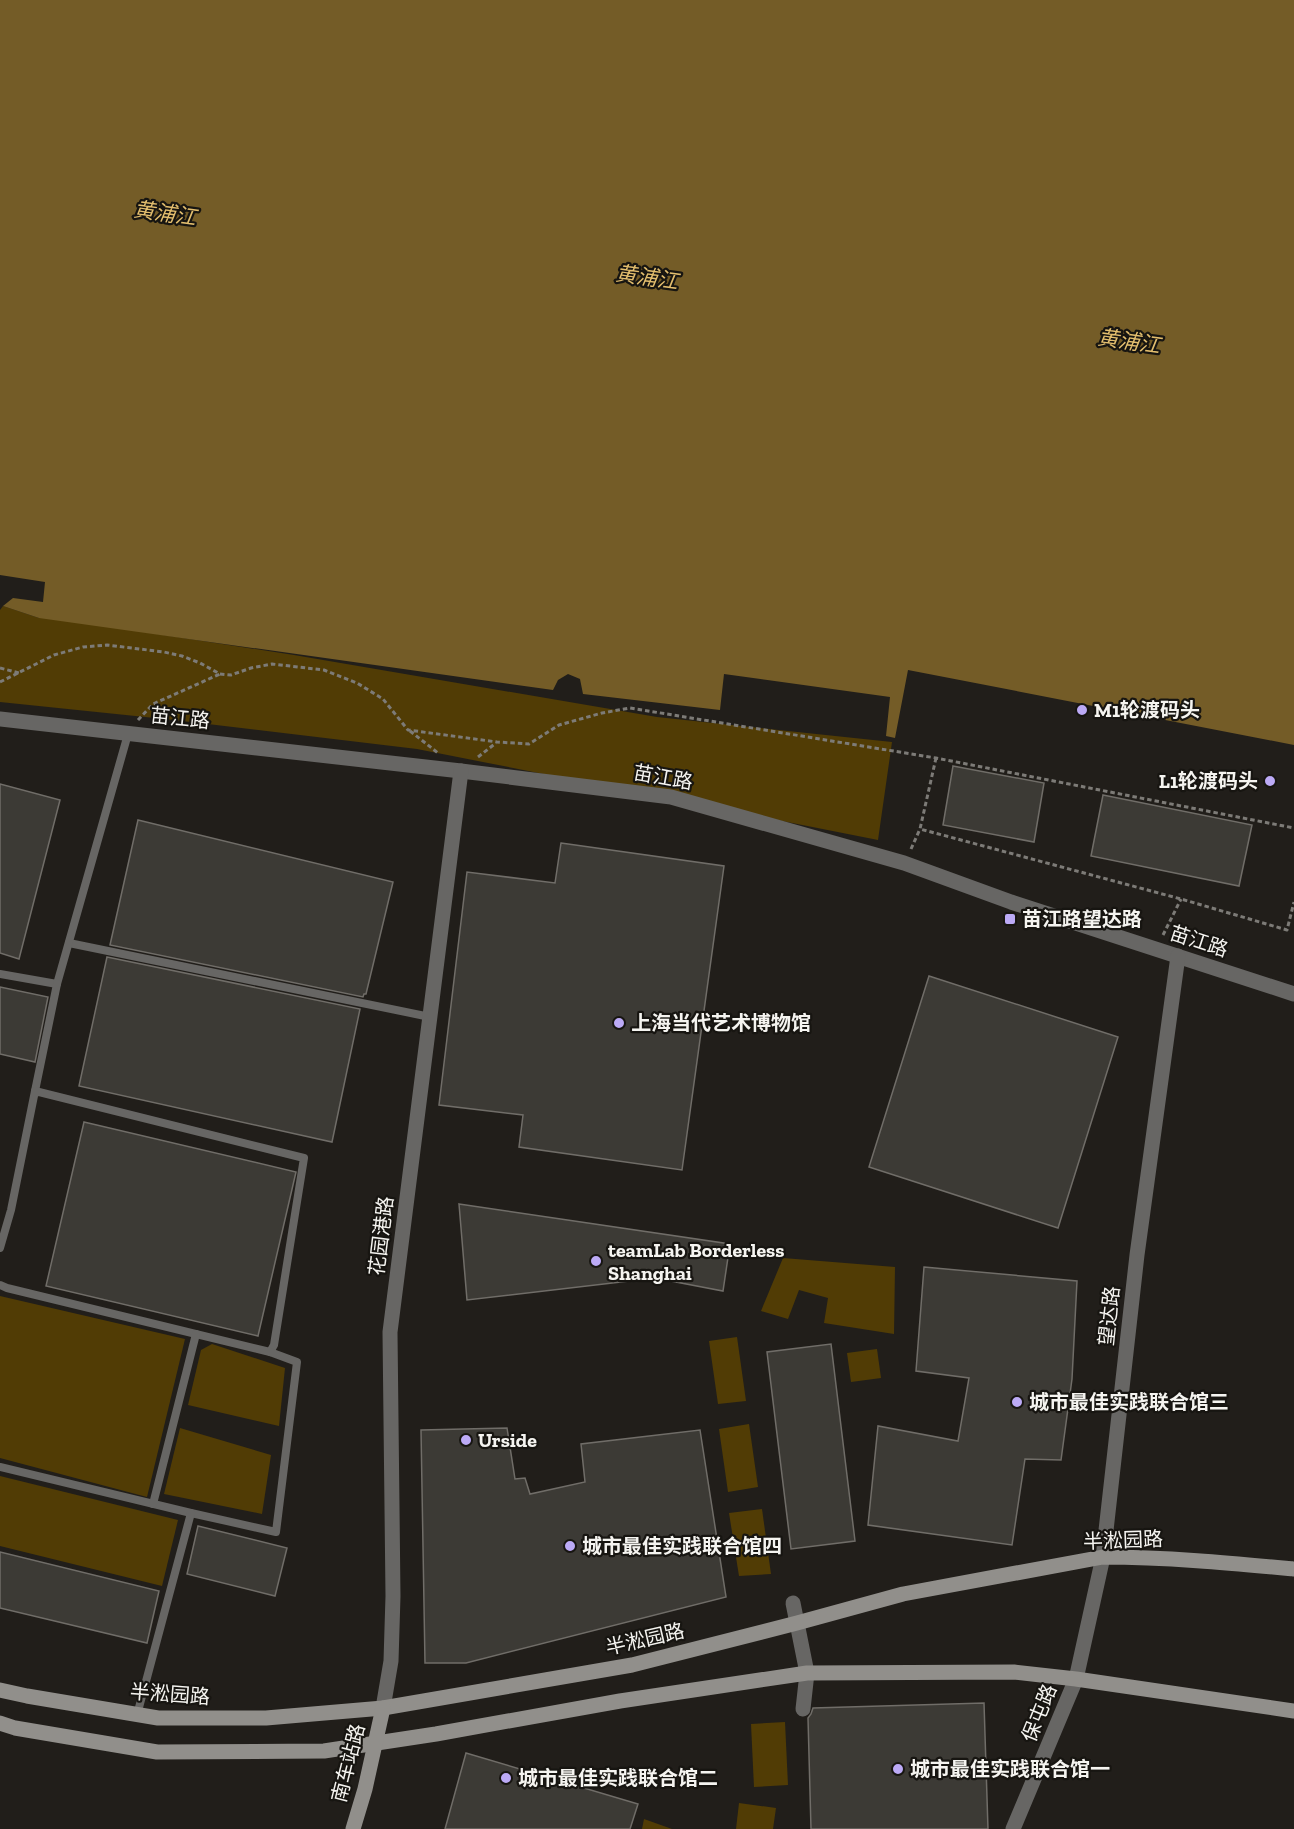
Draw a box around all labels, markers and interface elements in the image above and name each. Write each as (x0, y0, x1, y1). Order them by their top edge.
water label: 黄浦江 (132, 196, 200, 230)
water label: 黄浦江 (614, 260, 682, 294)
water label: 黄浦江 (1096, 324, 1164, 358)
place label: M1轮渡码头 (1094, 698, 1200, 722)
street label: 苗江路 (149, 703, 211, 733)
marker: M1轮渡码头 (1075, 703, 1089, 717)
street label: 苗江路 (631, 760, 695, 794)
place label: L1轮渡码头 (1159, 769, 1258, 793)
marker: L1轮渡码头 (1263, 774, 1277, 788)
place label: 苗江路望达路 (1022, 907, 1142, 931)
marker: 苗江路望达路 (1003, 912, 1017, 926)
street label: 苗江路 (1167, 920, 1231, 962)
place label: 上海当代艺术博物馆 (631, 1011, 811, 1035)
marker: 上海当代艺术博物馆 (612, 1016, 626, 1030)
street label: 花园港路 (364, 1195, 398, 1277)
place label: teamLab Borderless Shanghai (608, 1238, 784, 1285)
marker: teamLab Borderless Shanghai (589, 1254, 603, 1268)
street label: 望达路 (1094, 1285, 1124, 1347)
place label: 城市最佳实践联合馆三 (1029, 1390, 1229, 1414)
marker: 城市最佳实践联合馆三 (1010, 1395, 1024, 1409)
place label: Urside (478, 1428, 537, 1452)
marker: Urside (459, 1433, 473, 1447)
street label: 半淞园路 (1083, 1527, 1163, 1553)
place label: 城市最佳实践联合馆四 (582, 1534, 782, 1558)
marker: 城市最佳实践联合馆四 (563, 1539, 577, 1553)
street label: 半淞园路 (603, 1618, 687, 1660)
street label: 半淞园路 (129, 1679, 211, 1709)
street label: 保屯路 (1017, 1681, 1061, 1745)
street label: 南车站路 (327, 1721, 369, 1805)
place label: 城市最佳实践联合馆一 (910, 1757, 1110, 1781)
marker: 城市最佳实践联合馆一 (891, 1762, 905, 1776)
place label: 城市最佳实践联合馆二 (518, 1766, 718, 1790)
marker: 城市最佳实践联合馆二 (499, 1771, 513, 1785)

